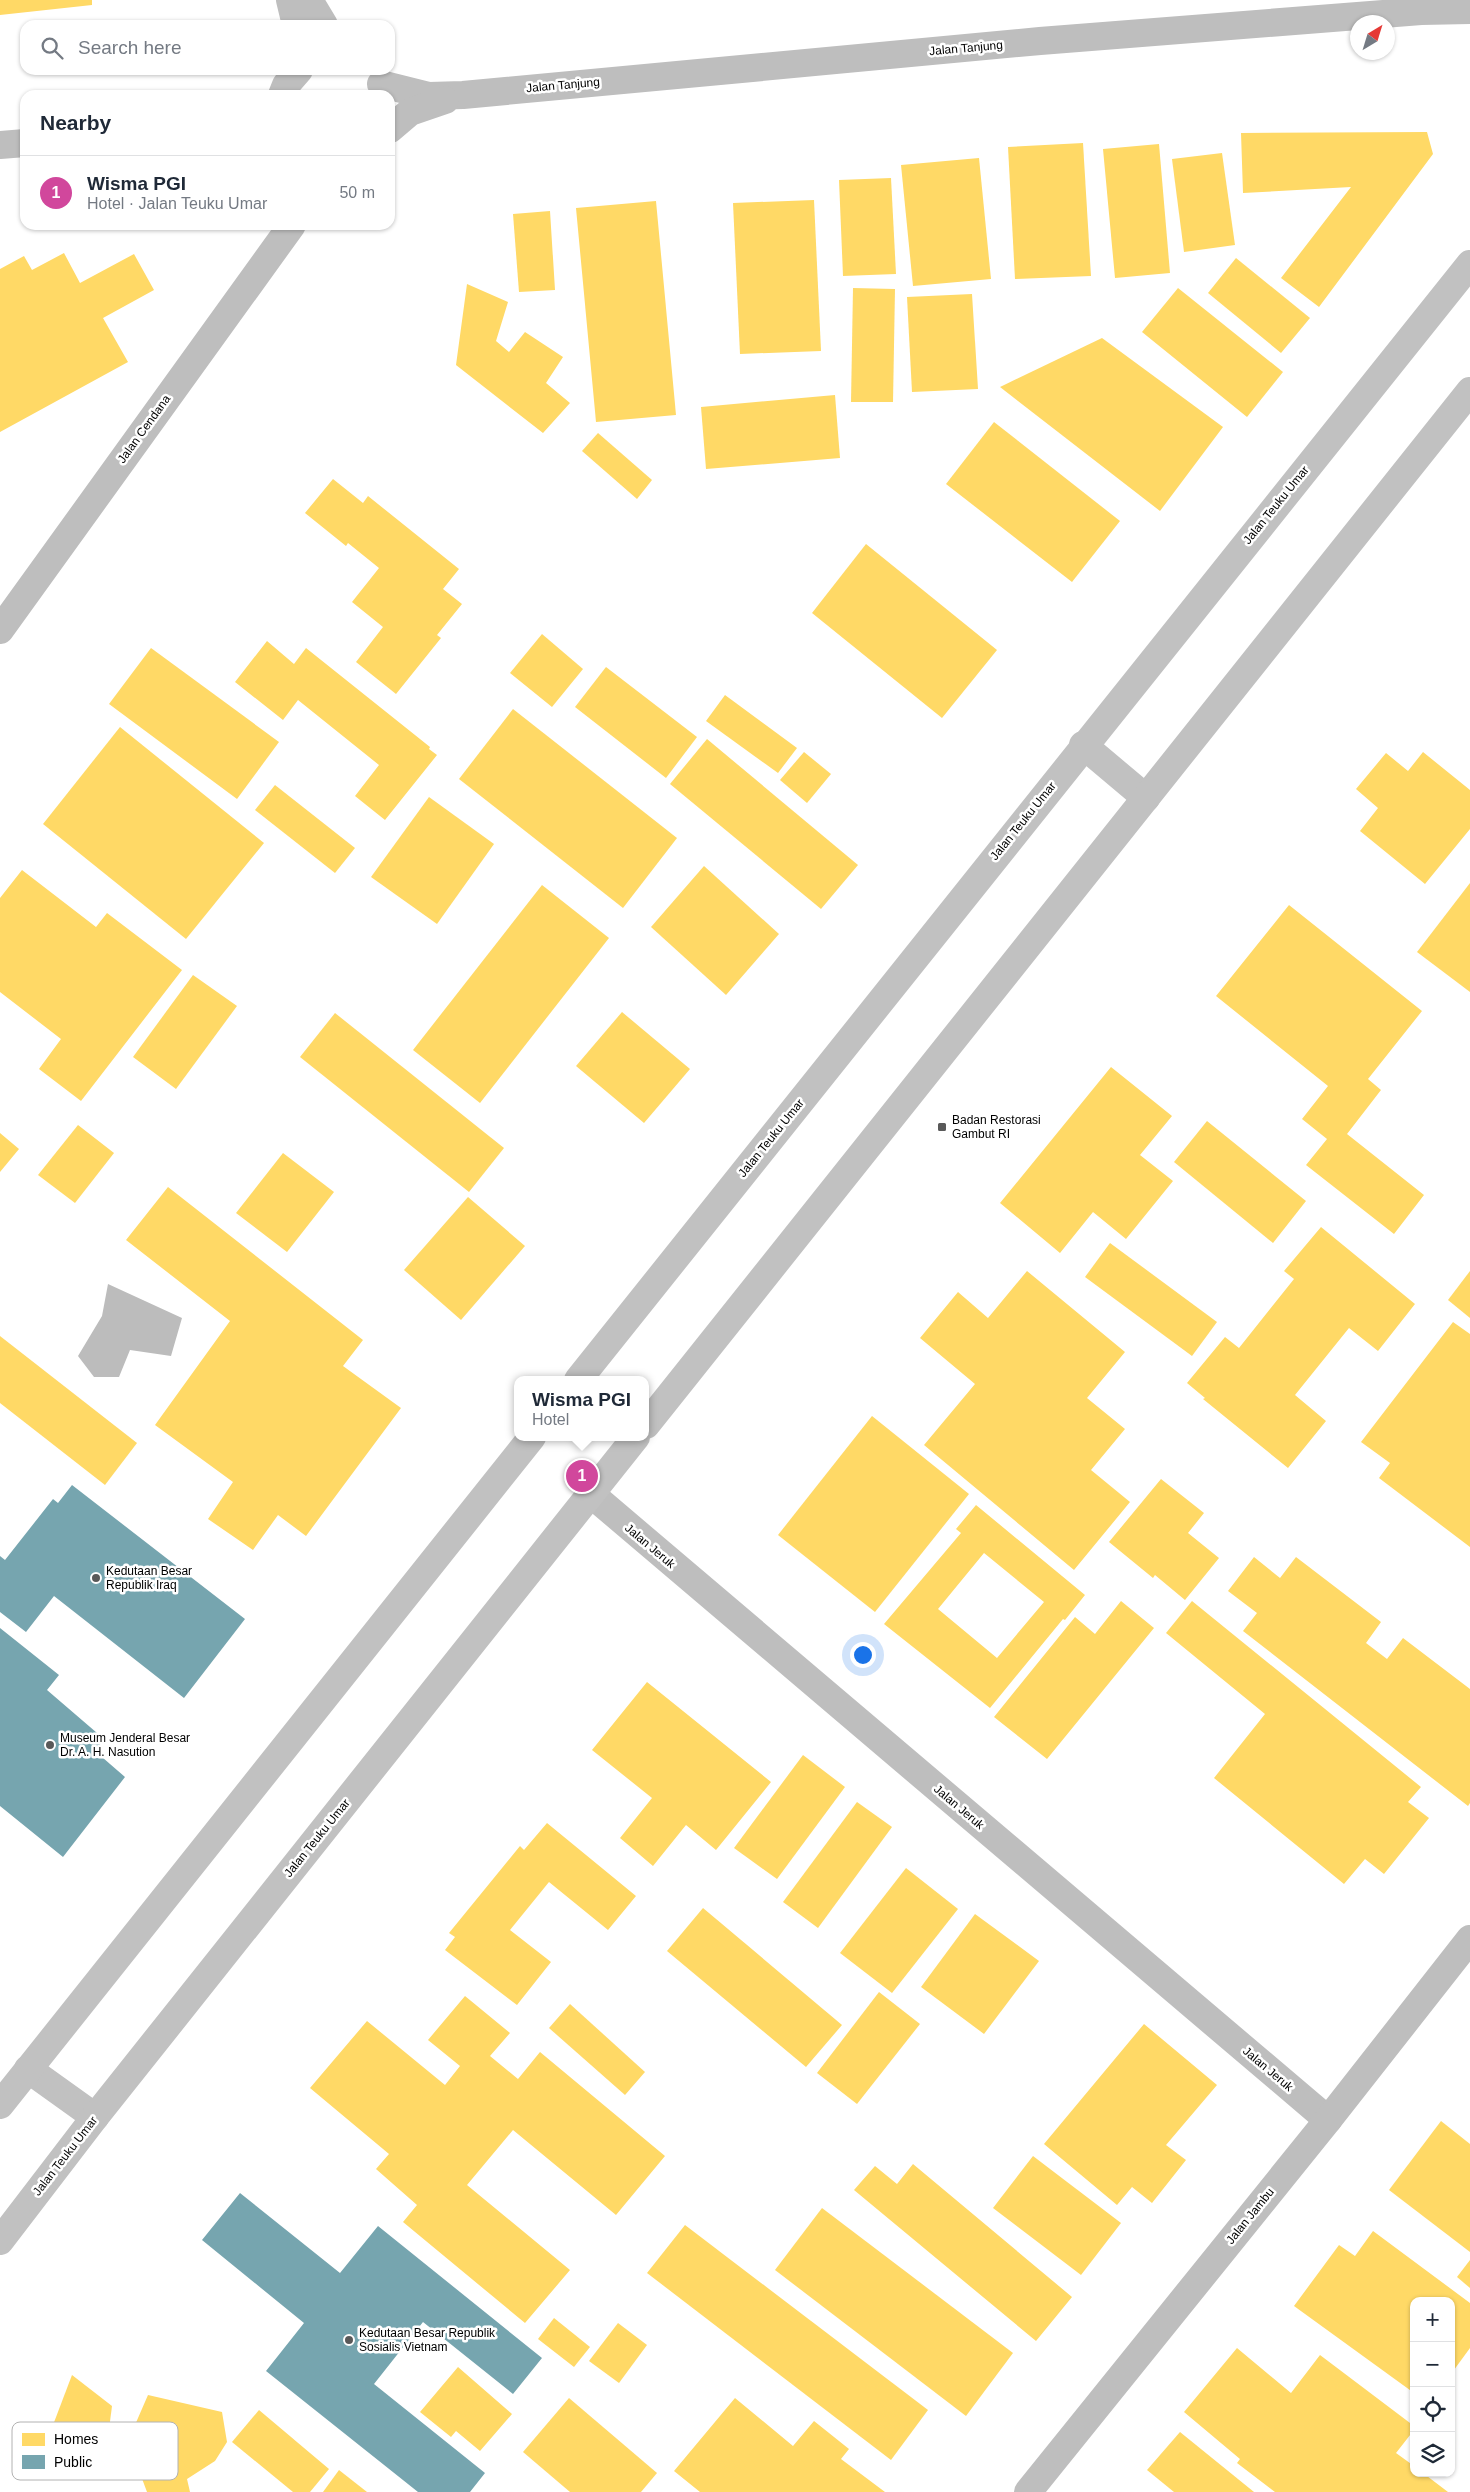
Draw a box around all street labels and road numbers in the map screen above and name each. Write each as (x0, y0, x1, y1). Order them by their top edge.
street label: Jalan Tanjung (929, 38, 1003, 58)
street label: Jalan Tanjung (526, 75, 600, 95)
street label: Jalan Cendana (115, 392, 174, 466)
street label: Jalan Teuku Umar (1240, 463, 1312, 547)
street label: Jalan Teuku Umar (987, 779, 1059, 863)
street label: Jalan Teuku Umar (735, 1096, 807, 1180)
street label: Jalan Jeruk (622, 1521, 679, 1572)
street label: Jalan Jeruk (931, 1782, 988, 1833)
street label: Jalan Teuku Umar (281, 1796, 353, 1880)
street label: Jalan Jeruk (1240, 2044, 1297, 2095)
street label: Jalan Teuku Umar (30, 2114, 100, 2198)
street label: Jalan Jambu (1223, 2185, 1277, 2247)

